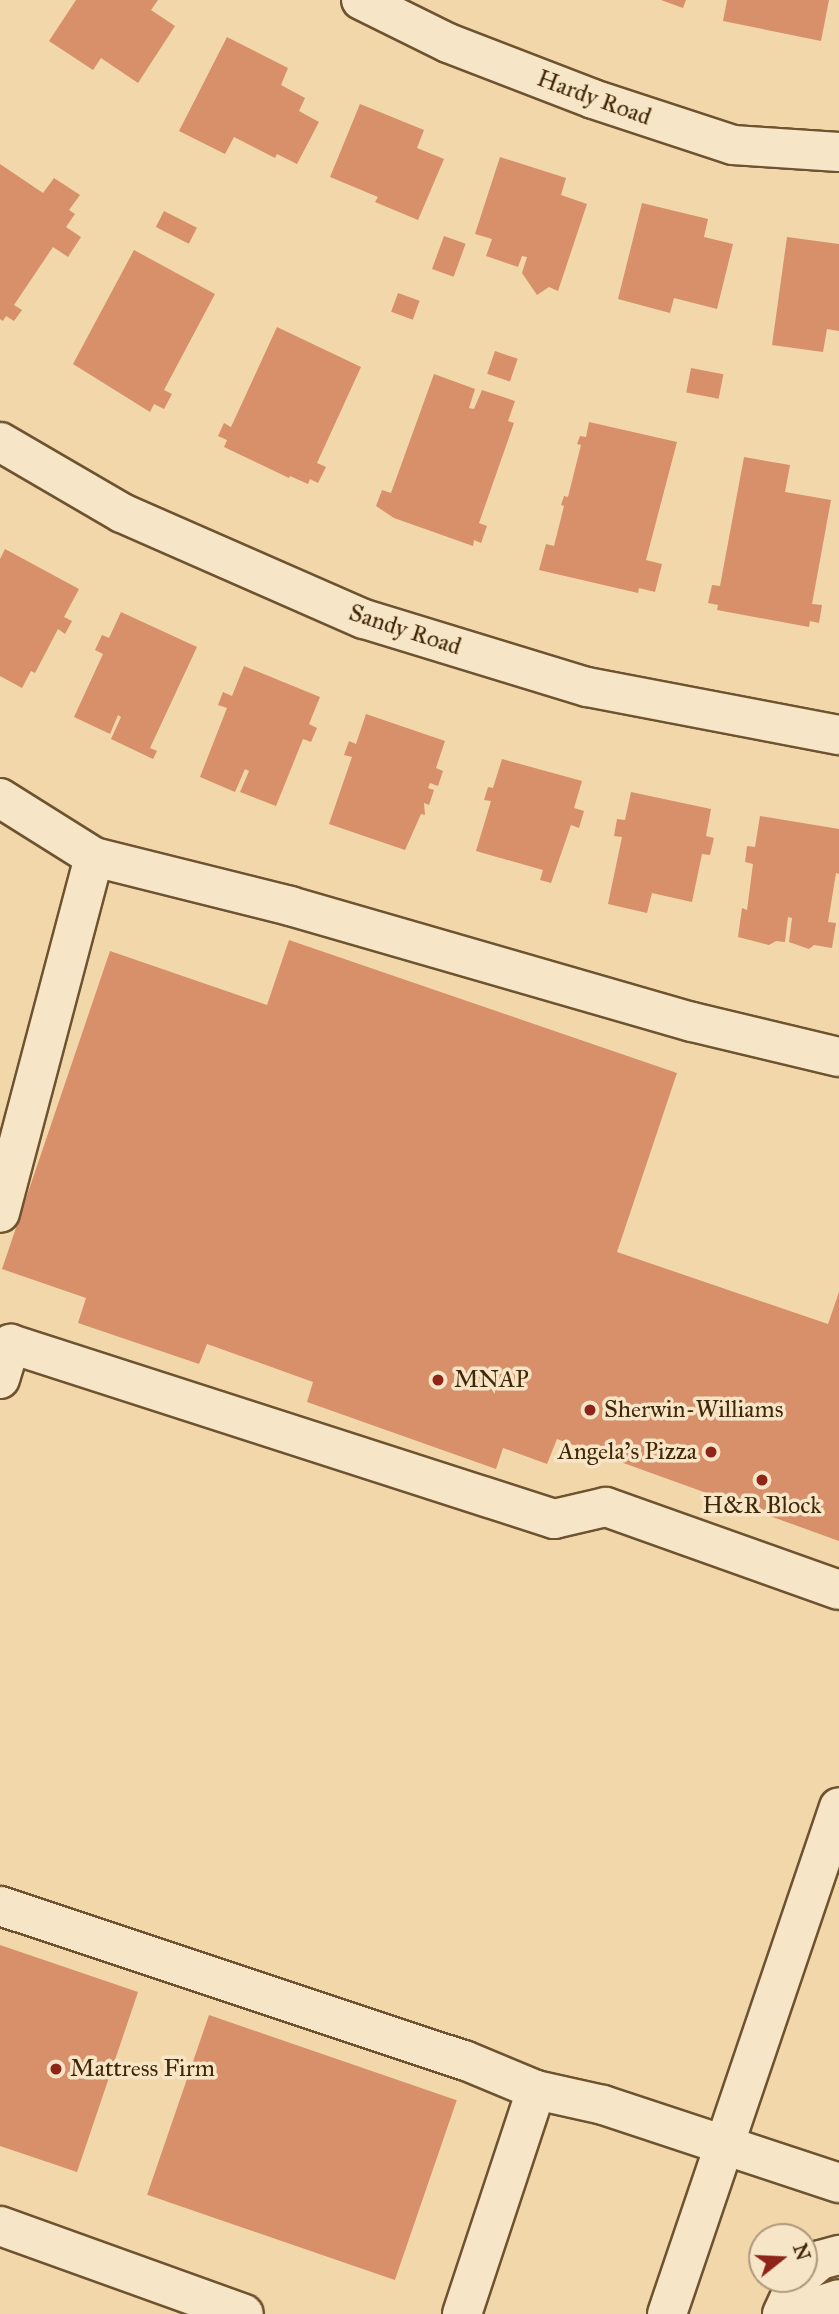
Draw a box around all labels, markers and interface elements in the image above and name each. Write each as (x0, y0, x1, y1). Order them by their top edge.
street label: Hardy Road (533, 64, 655, 132)
street label: Sandy Road (345, 598, 465, 662)
place label: MNAP (454, 1366, 529, 1394)
marker: MNAP (428, 1370, 448, 1390)
place label: Sherwin-Williams (604, 1396, 783, 1424)
marker: Sherwin-Williams (582, 1402, 598, 1418)
place label: Angela's Pizza (558, 1438, 697, 1466)
marker: Angela's Pizza (703, 1444, 719, 1460)
marker: H&R Block (754, 1472, 770, 1488)
place label: H&R Block (703, 1492, 821, 1520)
place label: Mattress Firm (70, 2055, 215, 2083)
marker: Mattress Firm (48, 2061, 64, 2077)
north arrow (748, 2223, 818, 2293)
text: N (788, 2241, 815, 2263)

